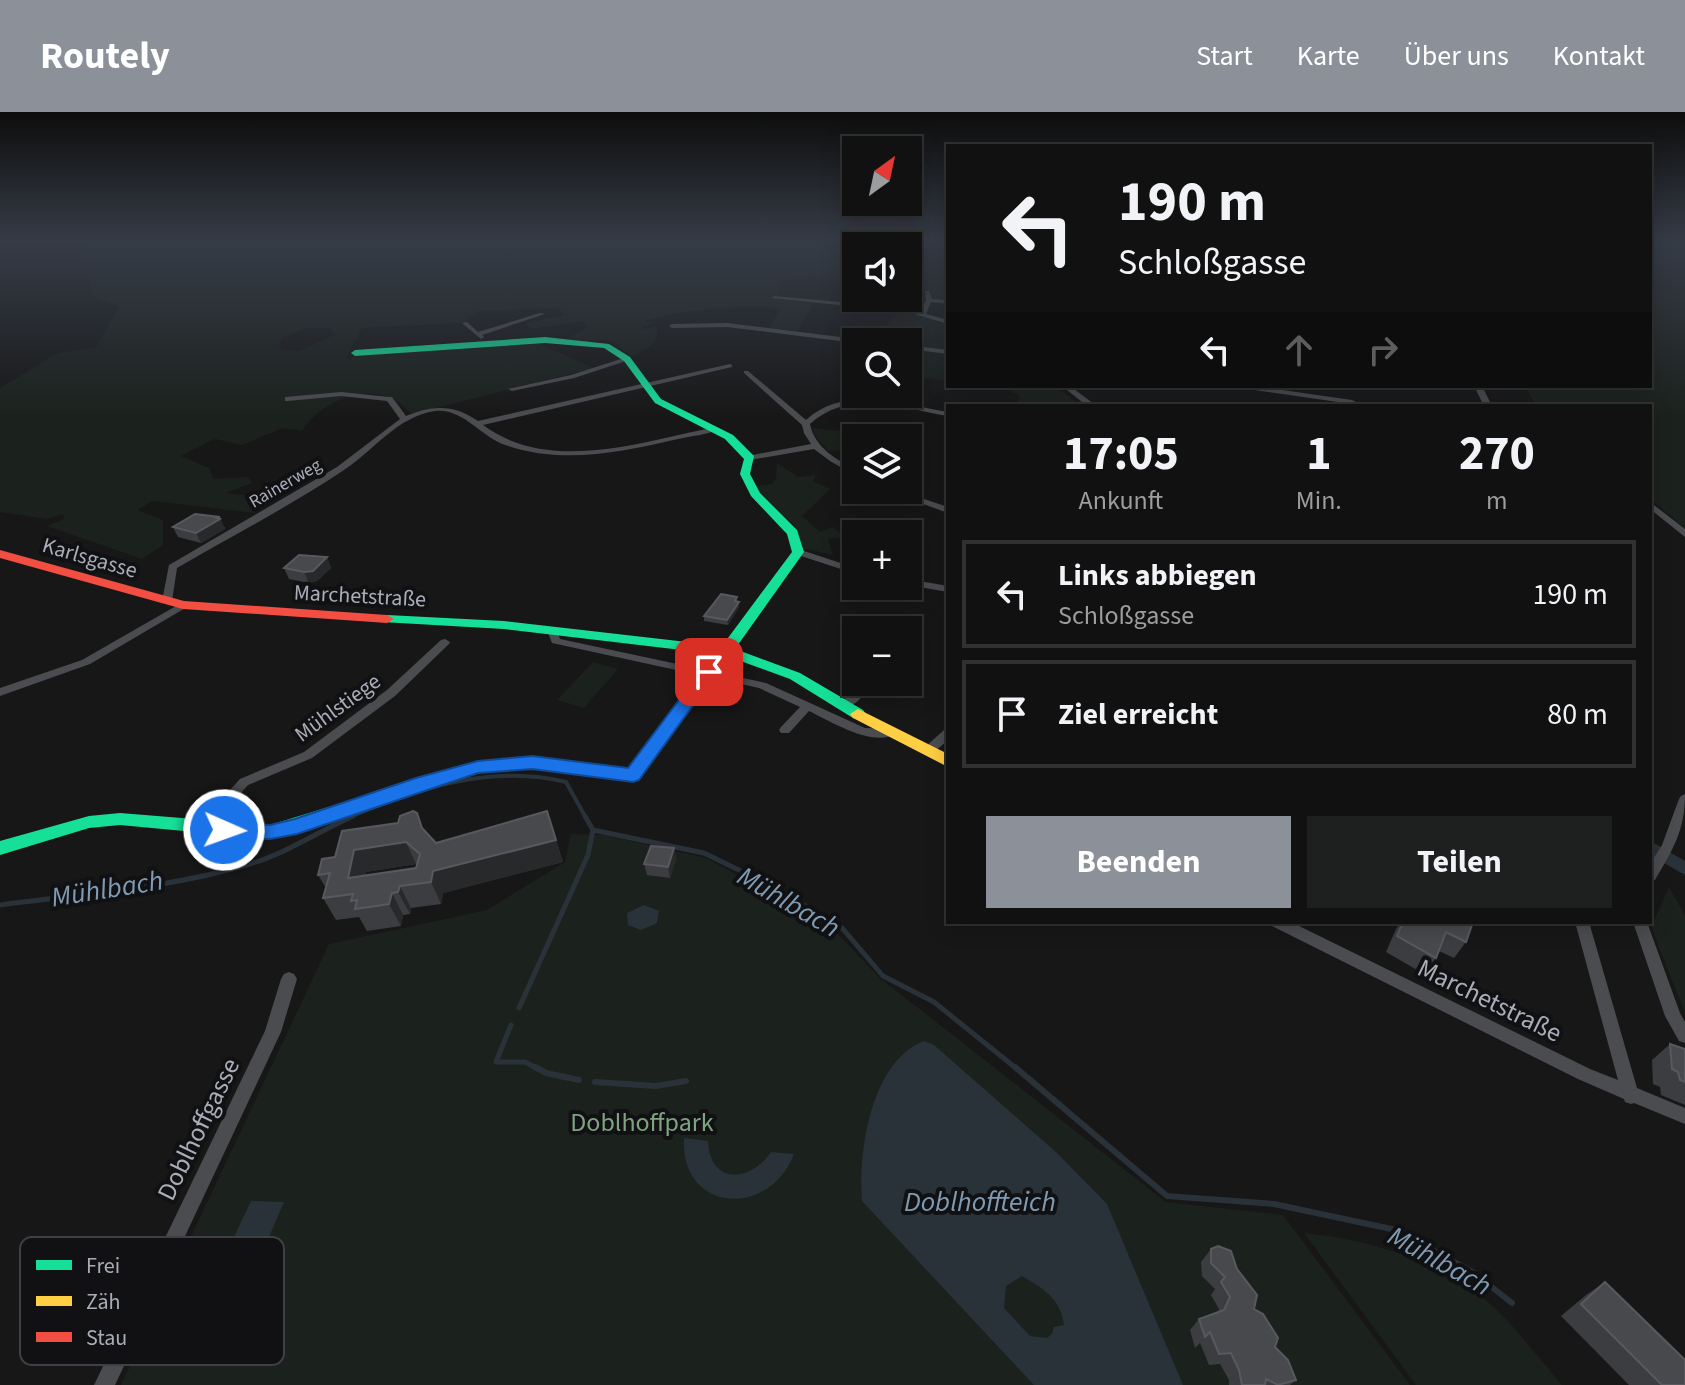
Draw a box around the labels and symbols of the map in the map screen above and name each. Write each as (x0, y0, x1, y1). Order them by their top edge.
north arrow (842, 136, 922, 216)
street label: Rainerweg (244, 453, 326, 514)
street label: Karlsgasse (38, 529, 141, 587)
street label: Marchetstraße (293, 577, 427, 615)
pin (675, 638, 743, 706)
street label: Mühlstiege (288, 666, 387, 750)
position arrow (182, 788, 266, 872)
water label: Mühlbach (730, 856, 847, 947)
water label: Mühlbach (48, 860, 166, 918)
street label: Marchetstraße (1411, 950, 1568, 1051)
street label: Doblhoffgasse (148, 1052, 249, 1207)
park label: Doblhoffpark (570, 1104, 714, 1141)
water label: Doblhoffteich (904, 1182, 1056, 1222)
water label: Mühlbach (1380, 1216, 1499, 1306)
legend (20, 1237, 284, 1365)
text: Frei (86, 1250, 120, 1282)
text: Zäh (86, 1286, 121, 1318)
text: Stau (86, 1322, 127, 1354)

